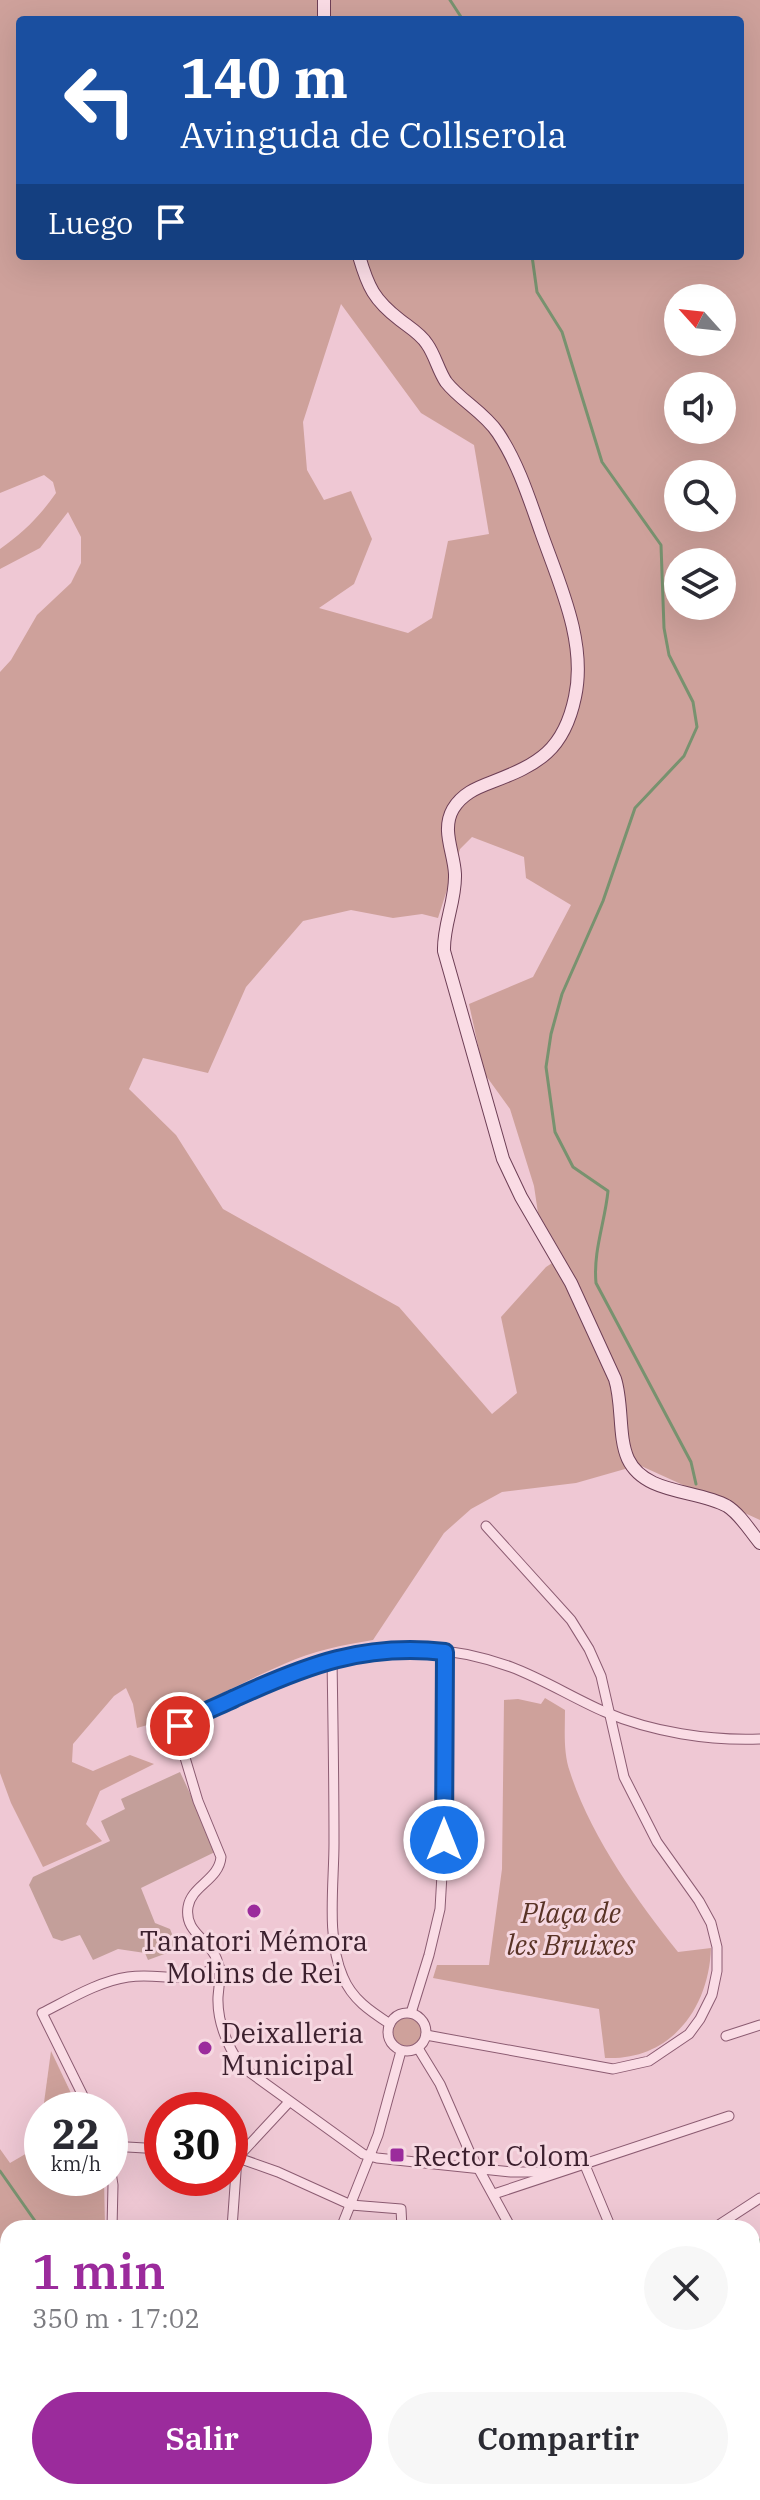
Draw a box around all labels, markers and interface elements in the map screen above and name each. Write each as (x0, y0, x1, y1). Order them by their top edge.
text: 140 m (180, 41, 348, 113)
icon: left (48, 48, 152, 152)
text: Avinguda de Collserola (180, 111, 567, 158)
icon: arrive (149, 200, 193, 244)
text: Luego (48, 203, 133, 242)
north arrow (664, 284, 736, 356)
map controls (664, 284, 736, 620)
button: sound (664, 372, 736, 444)
button: search (664, 460, 736, 532)
button: layers (664, 548, 736, 620)
pin (146, 1692, 214, 1760)
icon: arrive (158, 1704, 202, 1748)
position arrow (402, 1798, 486, 1882)
park label: Plaça de les Bruixes (507, 1894, 636, 1963)
marker: Tanatori Mémora Molins de Rei (245, 1902, 263, 1920)
place label: Tanatori Mémora Molins de Rei (140, 1922, 368, 1991)
place label: Deixalleria Municipal (221, 2014, 364, 2083)
marker: Deixalleria Municipal (196, 2039, 214, 2057)
speed limit sign: 30 (144, 2092, 248, 2196)
text: 22 (52, 2108, 100, 2160)
place label: Rector Colom (413, 2137, 590, 2174)
marker: Rector Colom (388, 2146, 406, 2164)
text: km/h (51, 2150, 101, 2177)
text: 1 min (32, 2240, 165, 2302)
button: close (644, 2246, 728, 2330)
text: 350 m · 17:02 (32, 2301, 200, 2335)
button: Salir (32, 2392, 372, 2484)
button: Compartir (388, 2392, 728, 2484)

